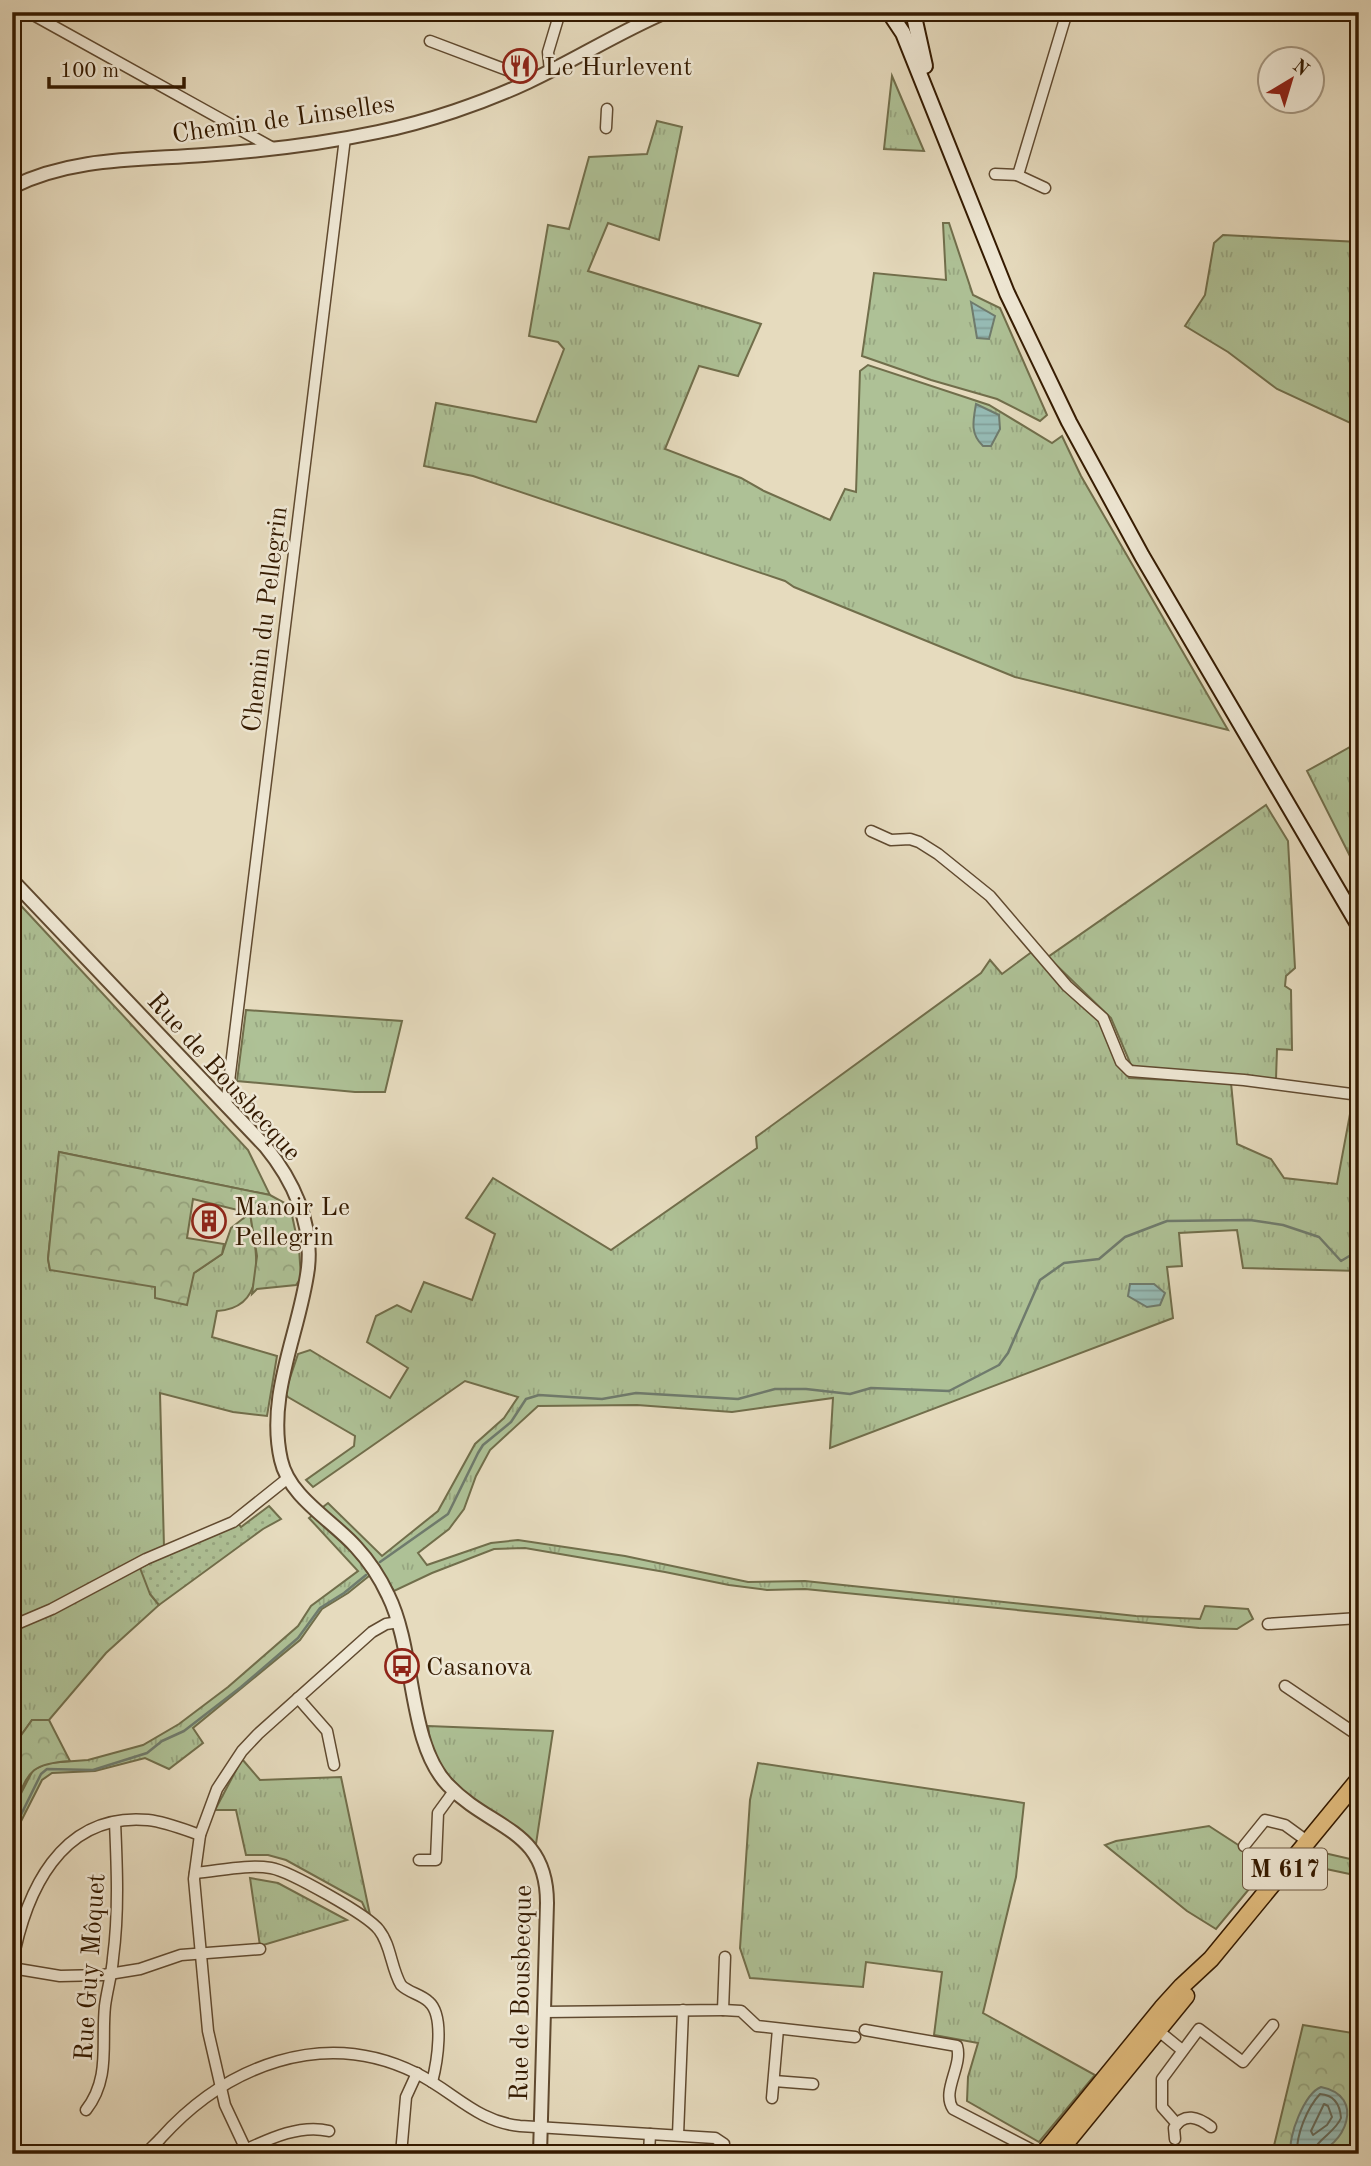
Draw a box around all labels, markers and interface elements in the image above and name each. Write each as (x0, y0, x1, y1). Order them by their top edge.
scale bar (49, 46, 184, 90)
north arrow (1256, 46, 1326, 116)
restaurant icon: Le Hurlevent (501, 47, 539, 85)
place label: Le Hurlevent (544, 55, 692, 81)
text: N (1288, 57, 1312, 81)
text: 100 m (60, 61, 119, 82)
street label: Chemin de Linselles (170, 91, 396, 148)
street label: Chemin du Pellegrin (239, 505, 293, 734)
street label: Rue de Bousbecque (142, 988, 305, 1166)
place label: Manoir Le Pellegrin (234, 1195, 350, 1251)
building icon: Manoir Le Pellegrin (190, 1202, 228, 1240)
bus stop icon: Casanova (383, 1647, 421, 1685)
place label: Casanova (426, 1655, 532, 1681)
road number: M 617 (1243, 1848, 1327, 1890)
street label: Rue Guy Môquet (71, 1872, 111, 2062)
street label: Rue de Bousbecque (507, 1885, 537, 2101)

